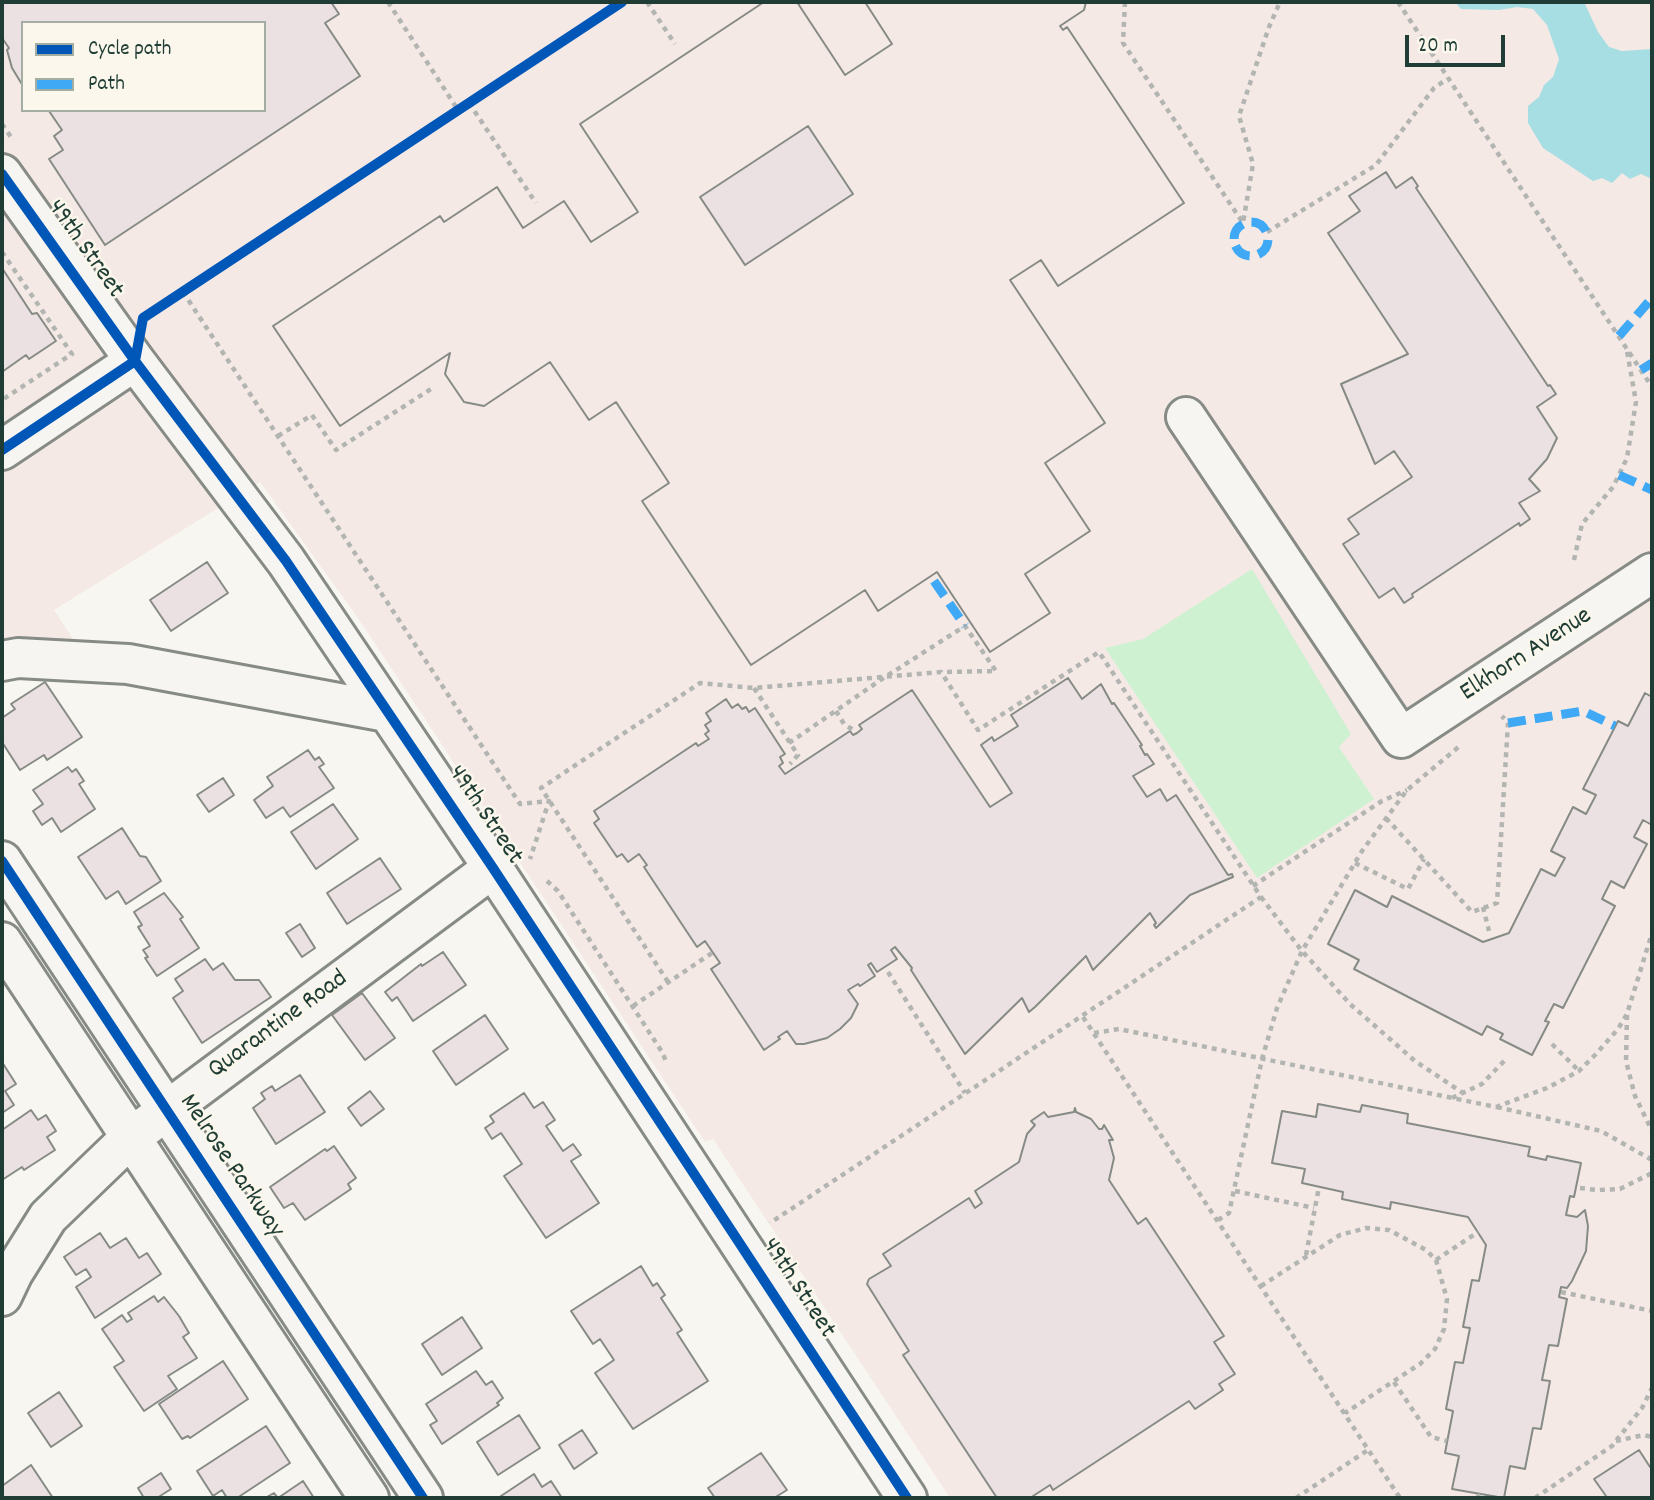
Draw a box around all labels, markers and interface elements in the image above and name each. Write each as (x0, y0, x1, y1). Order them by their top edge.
legend (21, 21, 266, 112)
scale bar (1409, 21, 1509, 65)
text: 20 m (1418, 32, 1458, 62)
text: Cycle path (88, 35, 171, 65)
text: Path (88, 70, 125, 100)
street label: 49th Street (39, 195, 129, 305)
street label: Elkhorn Avenue (1455, 602, 1599, 710)
street label: 49th Street (439, 760, 529, 872)
street label: Quarantine Road (203, 965, 355, 1087)
street label: Melrose Parkway (171, 1089, 289, 1245)
street label: 49th Street (753, 1233, 841, 1345)

